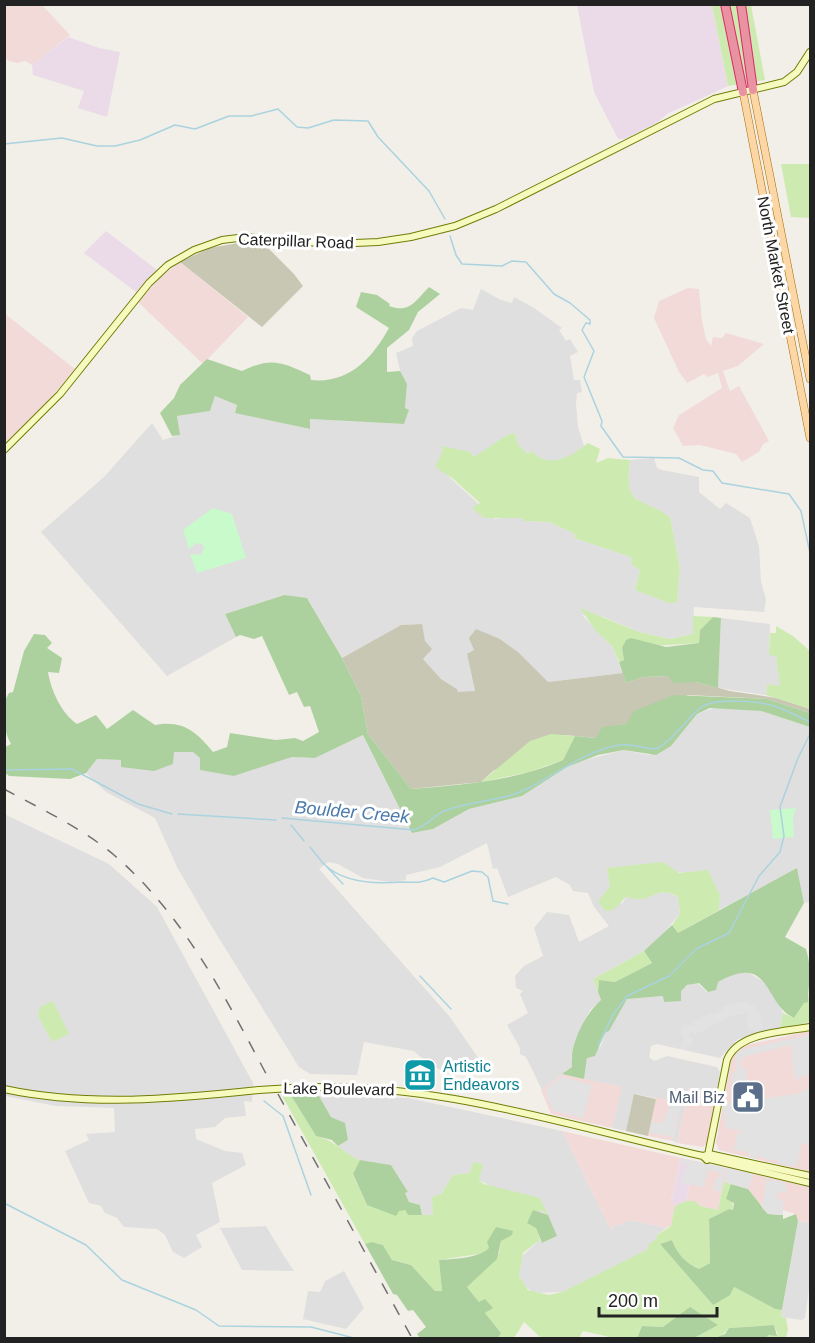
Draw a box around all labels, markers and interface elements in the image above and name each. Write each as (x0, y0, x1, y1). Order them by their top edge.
street label: North Market Street (754, 195, 798, 336)
street label: Caterpillar Road (238, 230, 354, 252)
water label: Boulder Creek (294, 797, 411, 827)
museum icon: Artistic Endeavors (402, 1057, 438, 1093)
place label: Artistic Endeavors (443, 1058, 520, 1093)
public building icon: Mail Biz (730, 1079, 766, 1115)
street label: Lake Boulevard (283, 1080, 395, 1098)
place label: Mail Biz (669, 1089, 725, 1106)
scale bar (599, 1280, 718, 1318)
text: 200 m (608, 1291, 658, 1311)

